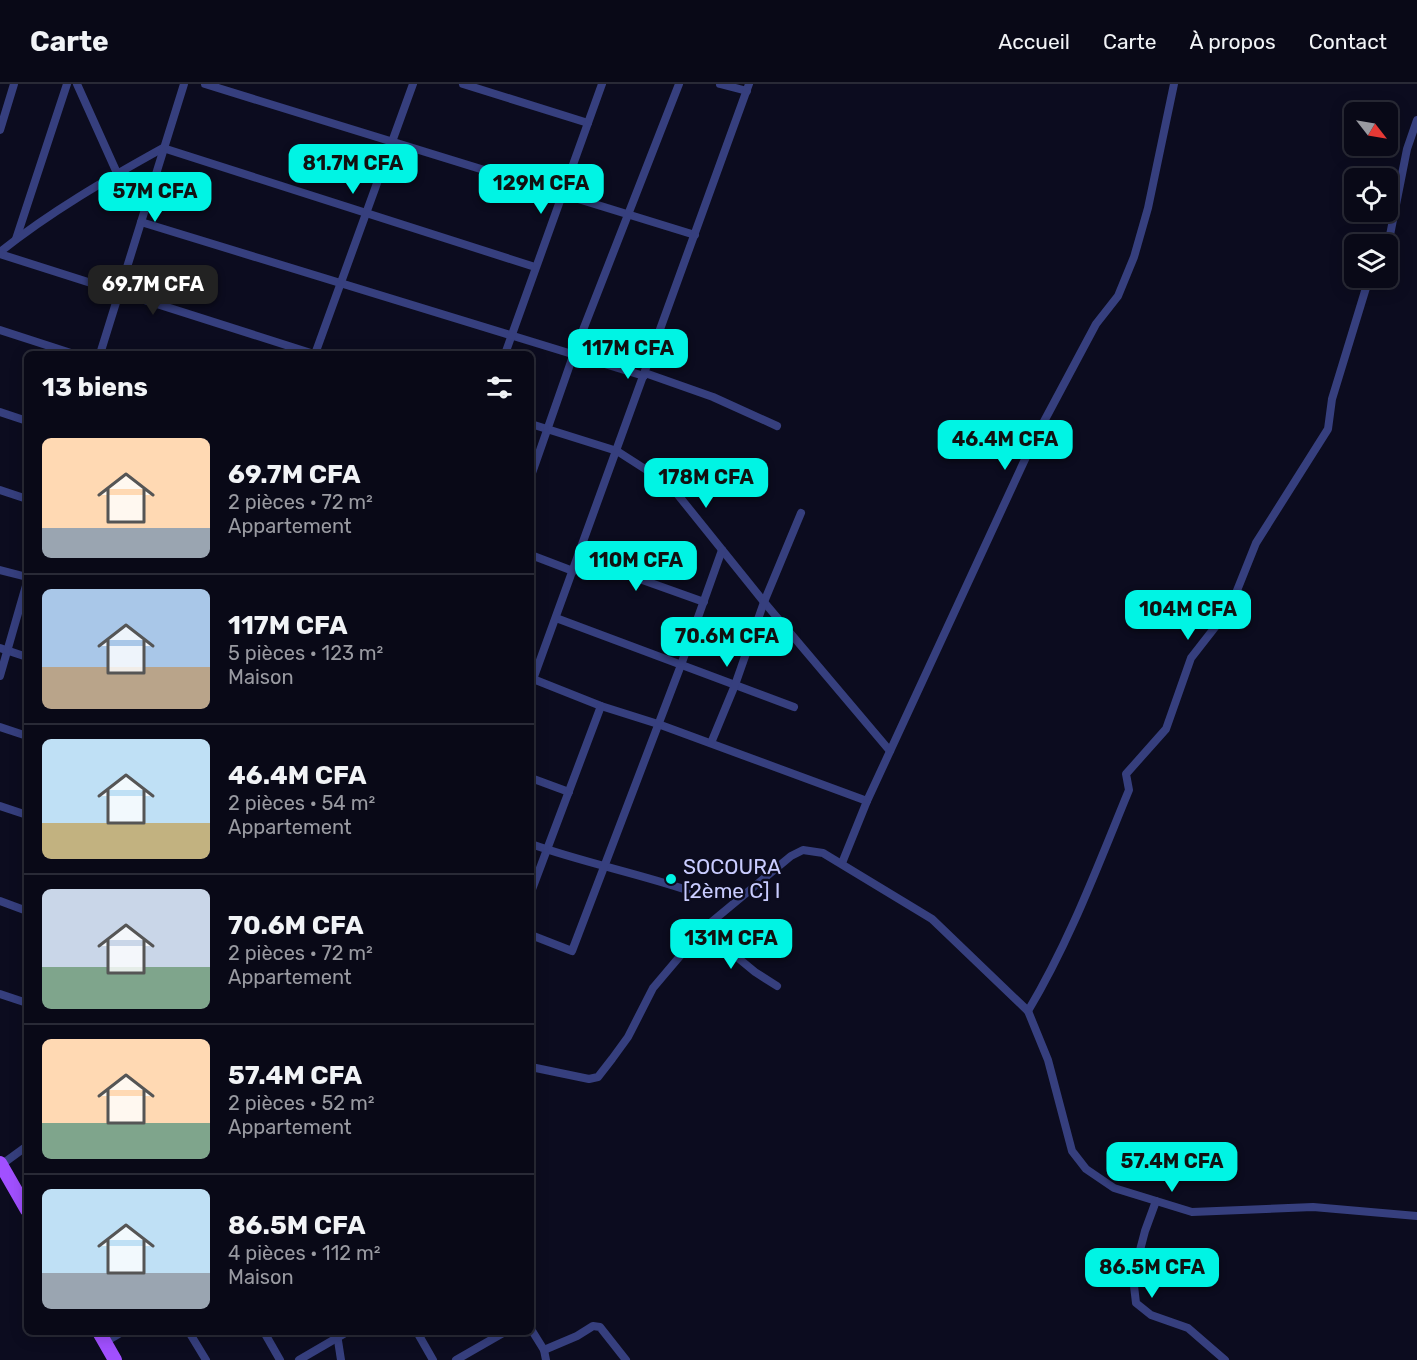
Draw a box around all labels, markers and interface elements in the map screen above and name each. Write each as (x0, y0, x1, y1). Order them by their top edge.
text: Carte (30, 25, 109, 58)
text: Accueil (998, 29, 1070, 54)
text: Carte (1103, 29, 1156, 54)
text: À propos (1189, 29, 1276, 54)
text: Contact (1309, 29, 1387, 54)
north arrow (1344, 102, 1398, 156)
map controls (1344, 102, 1398, 288)
pin: 81.7M CFA (284, 144, 422, 195)
text: 81.7M CFA (303, 151, 403, 175)
pin: 129M CFA (479, 164, 603, 215)
button: locate (1344, 168, 1398, 222)
text: 129M CFA (493, 171, 589, 195)
pin: 57M CFA (100, 172, 210, 223)
text: 57M CFA (112, 179, 198, 203)
button: layers (1344, 234, 1398, 288)
pin: 69.7M CFA (84, 265, 222, 316)
text: 69.7M CFA (102, 272, 204, 296)
pin: 117M CFA (566, 329, 690, 380)
text: 117M CFA (582, 336, 674, 360)
icon: filters (483, 371, 516, 404)
text: 13 biens (42, 372, 148, 403)
pin: 46.4M CFA (936, 420, 1074, 471)
text: 46.4M CFA (952, 427, 1058, 451)
pin: 178M CFA (644, 458, 768, 509)
text: 69.7M CFA (228, 459, 361, 490)
icon: home (90, 462, 162, 534)
text: 178M CFA (658, 465, 754, 489)
text: 2 pièces · 72 m² (228, 490, 373, 514)
text: Appartement (228, 514, 352, 538)
pin: 110M CFA (574, 541, 698, 592)
text: 110M CFA (589, 548, 683, 572)
pin: 104M CFA (1126, 590, 1250, 641)
text: 104M CFA (1139, 597, 1237, 621)
text: 117M CFA (228, 610, 348, 641)
icon: home (90, 613, 162, 685)
pin: 70.6M CFA (658, 617, 796, 668)
text: 70.6M CFA (675, 624, 779, 648)
text: 5 pièces · 123 m² (228, 641, 383, 665)
text: Maison (228, 665, 294, 689)
text: 46.4M CFA (228, 760, 367, 791)
icon: home (90, 763, 162, 835)
text: 2 pièces · 54 m² (228, 791, 375, 815)
text: Appartement (228, 815, 352, 839)
place label: SOCOURA [2ème C] I (683, 854, 781, 903)
marker: SOCOURA [2ème C] I (664, 872, 678, 886)
text: 70.6M CFA (228, 910, 364, 941)
icon: home (90, 913, 162, 985)
pin: 131M CFA (669, 919, 793, 970)
text: 131M CFA (684, 926, 778, 950)
text: 2 pièces · 72 m² (228, 941, 373, 965)
text: Appartement (228, 965, 352, 989)
text: 57.4M CFA (228, 1060, 362, 1091)
icon: home (90, 1063, 162, 1135)
text: 2 pièces · 52 m² (228, 1091, 375, 1115)
text: Appartement (228, 1115, 352, 1139)
pin: 57.4M CFA (1103, 1142, 1241, 1193)
text: 57.4M CFA (1120, 1149, 1224, 1173)
text: 86.5M CFA (228, 1210, 366, 1241)
icon: home (90, 1213, 162, 1285)
text: 4 pièces · 112 m² (228, 1241, 380, 1265)
pin: 86.5M CFA (1083, 1248, 1221, 1299)
text: 86.5M CFA (1099, 1255, 1205, 1279)
text: Maison (228, 1265, 294, 1289)

